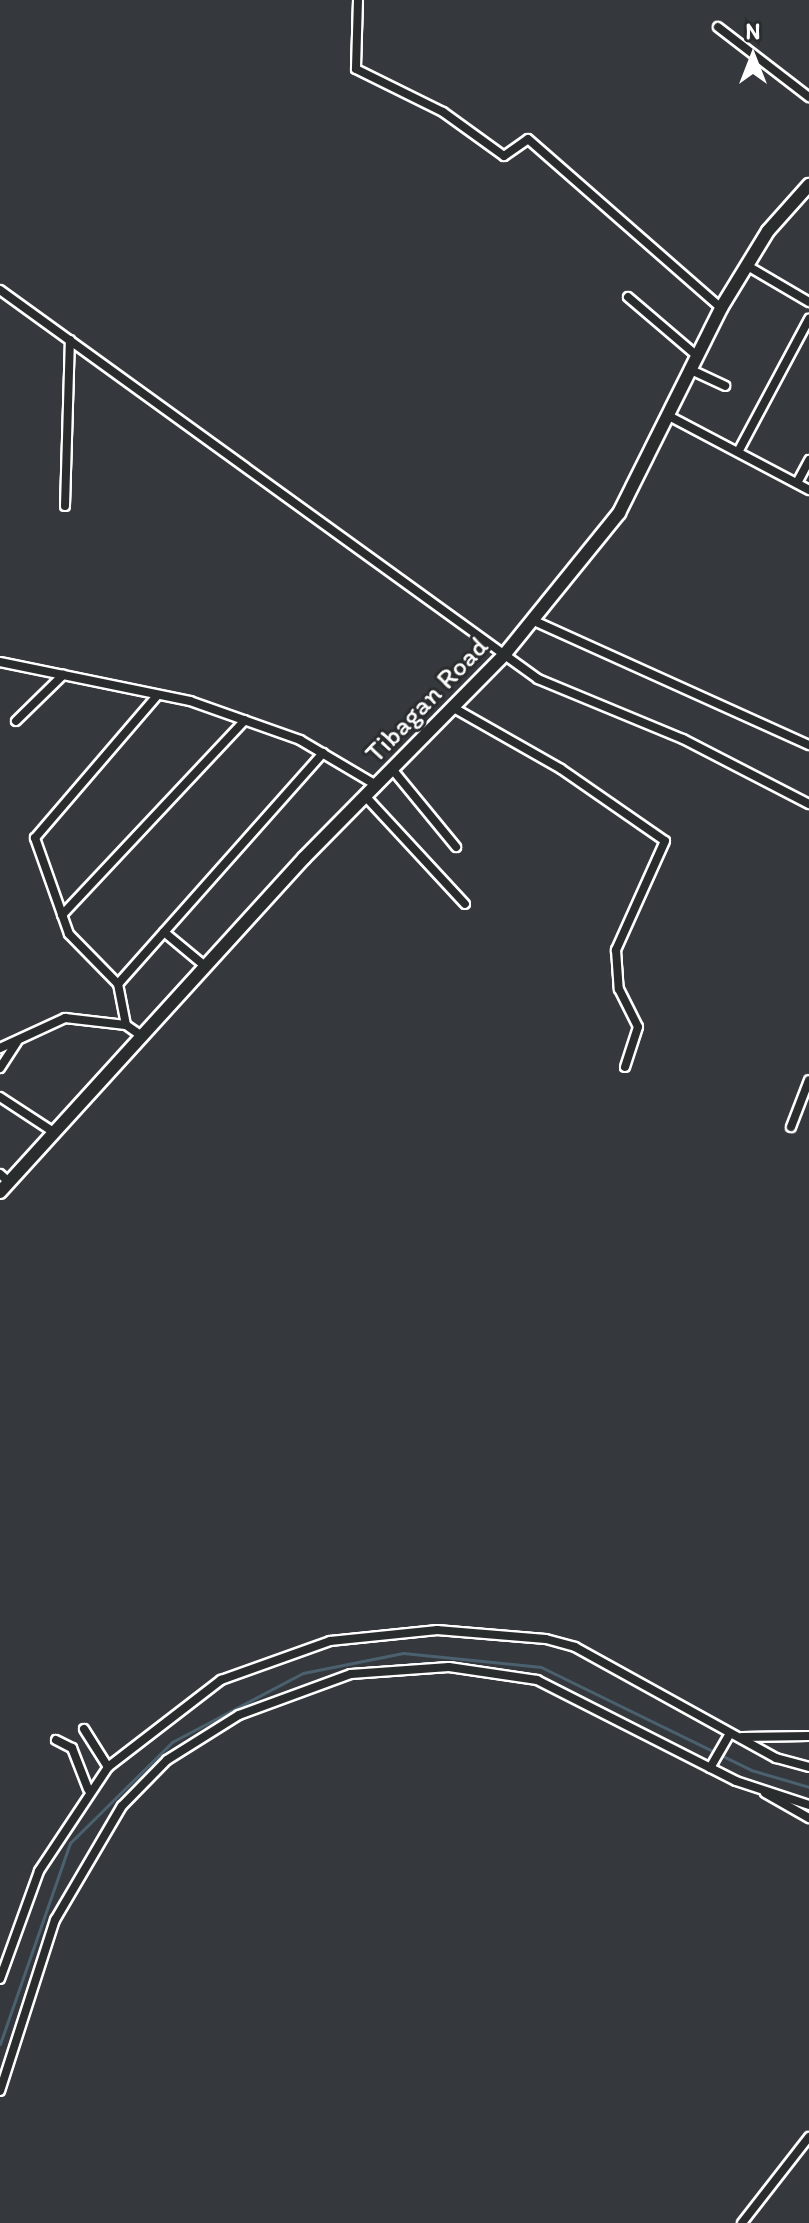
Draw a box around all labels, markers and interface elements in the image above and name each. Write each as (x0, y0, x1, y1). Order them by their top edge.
north arrow (713, 16, 793, 96)
text: N (746, 18, 760, 45)
street label: Tibagan Road (357, 629, 495, 769)

